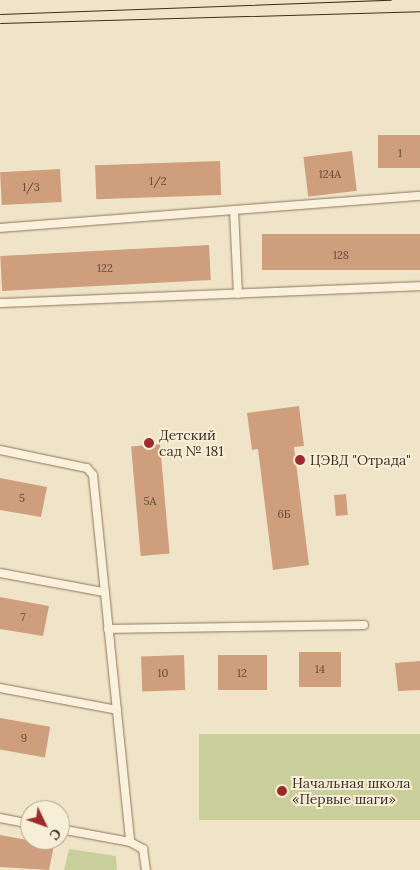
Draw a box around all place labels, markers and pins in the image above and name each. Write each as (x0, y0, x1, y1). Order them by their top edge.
place label: Детский сад № 181 (159, 427, 224, 460)
marker: Детский сад № 181 (143, 437, 155, 449)
place label: ЦЭВД "Отрада" (310, 452, 411, 468)
marker: ЦЭВД "Отрада" (294, 454, 306, 466)
place label: Начальная школа «Первые шаги» (292, 775, 410, 808)
marker: Начальная школа «Первые шаги» (276, 785, 288, 797)

